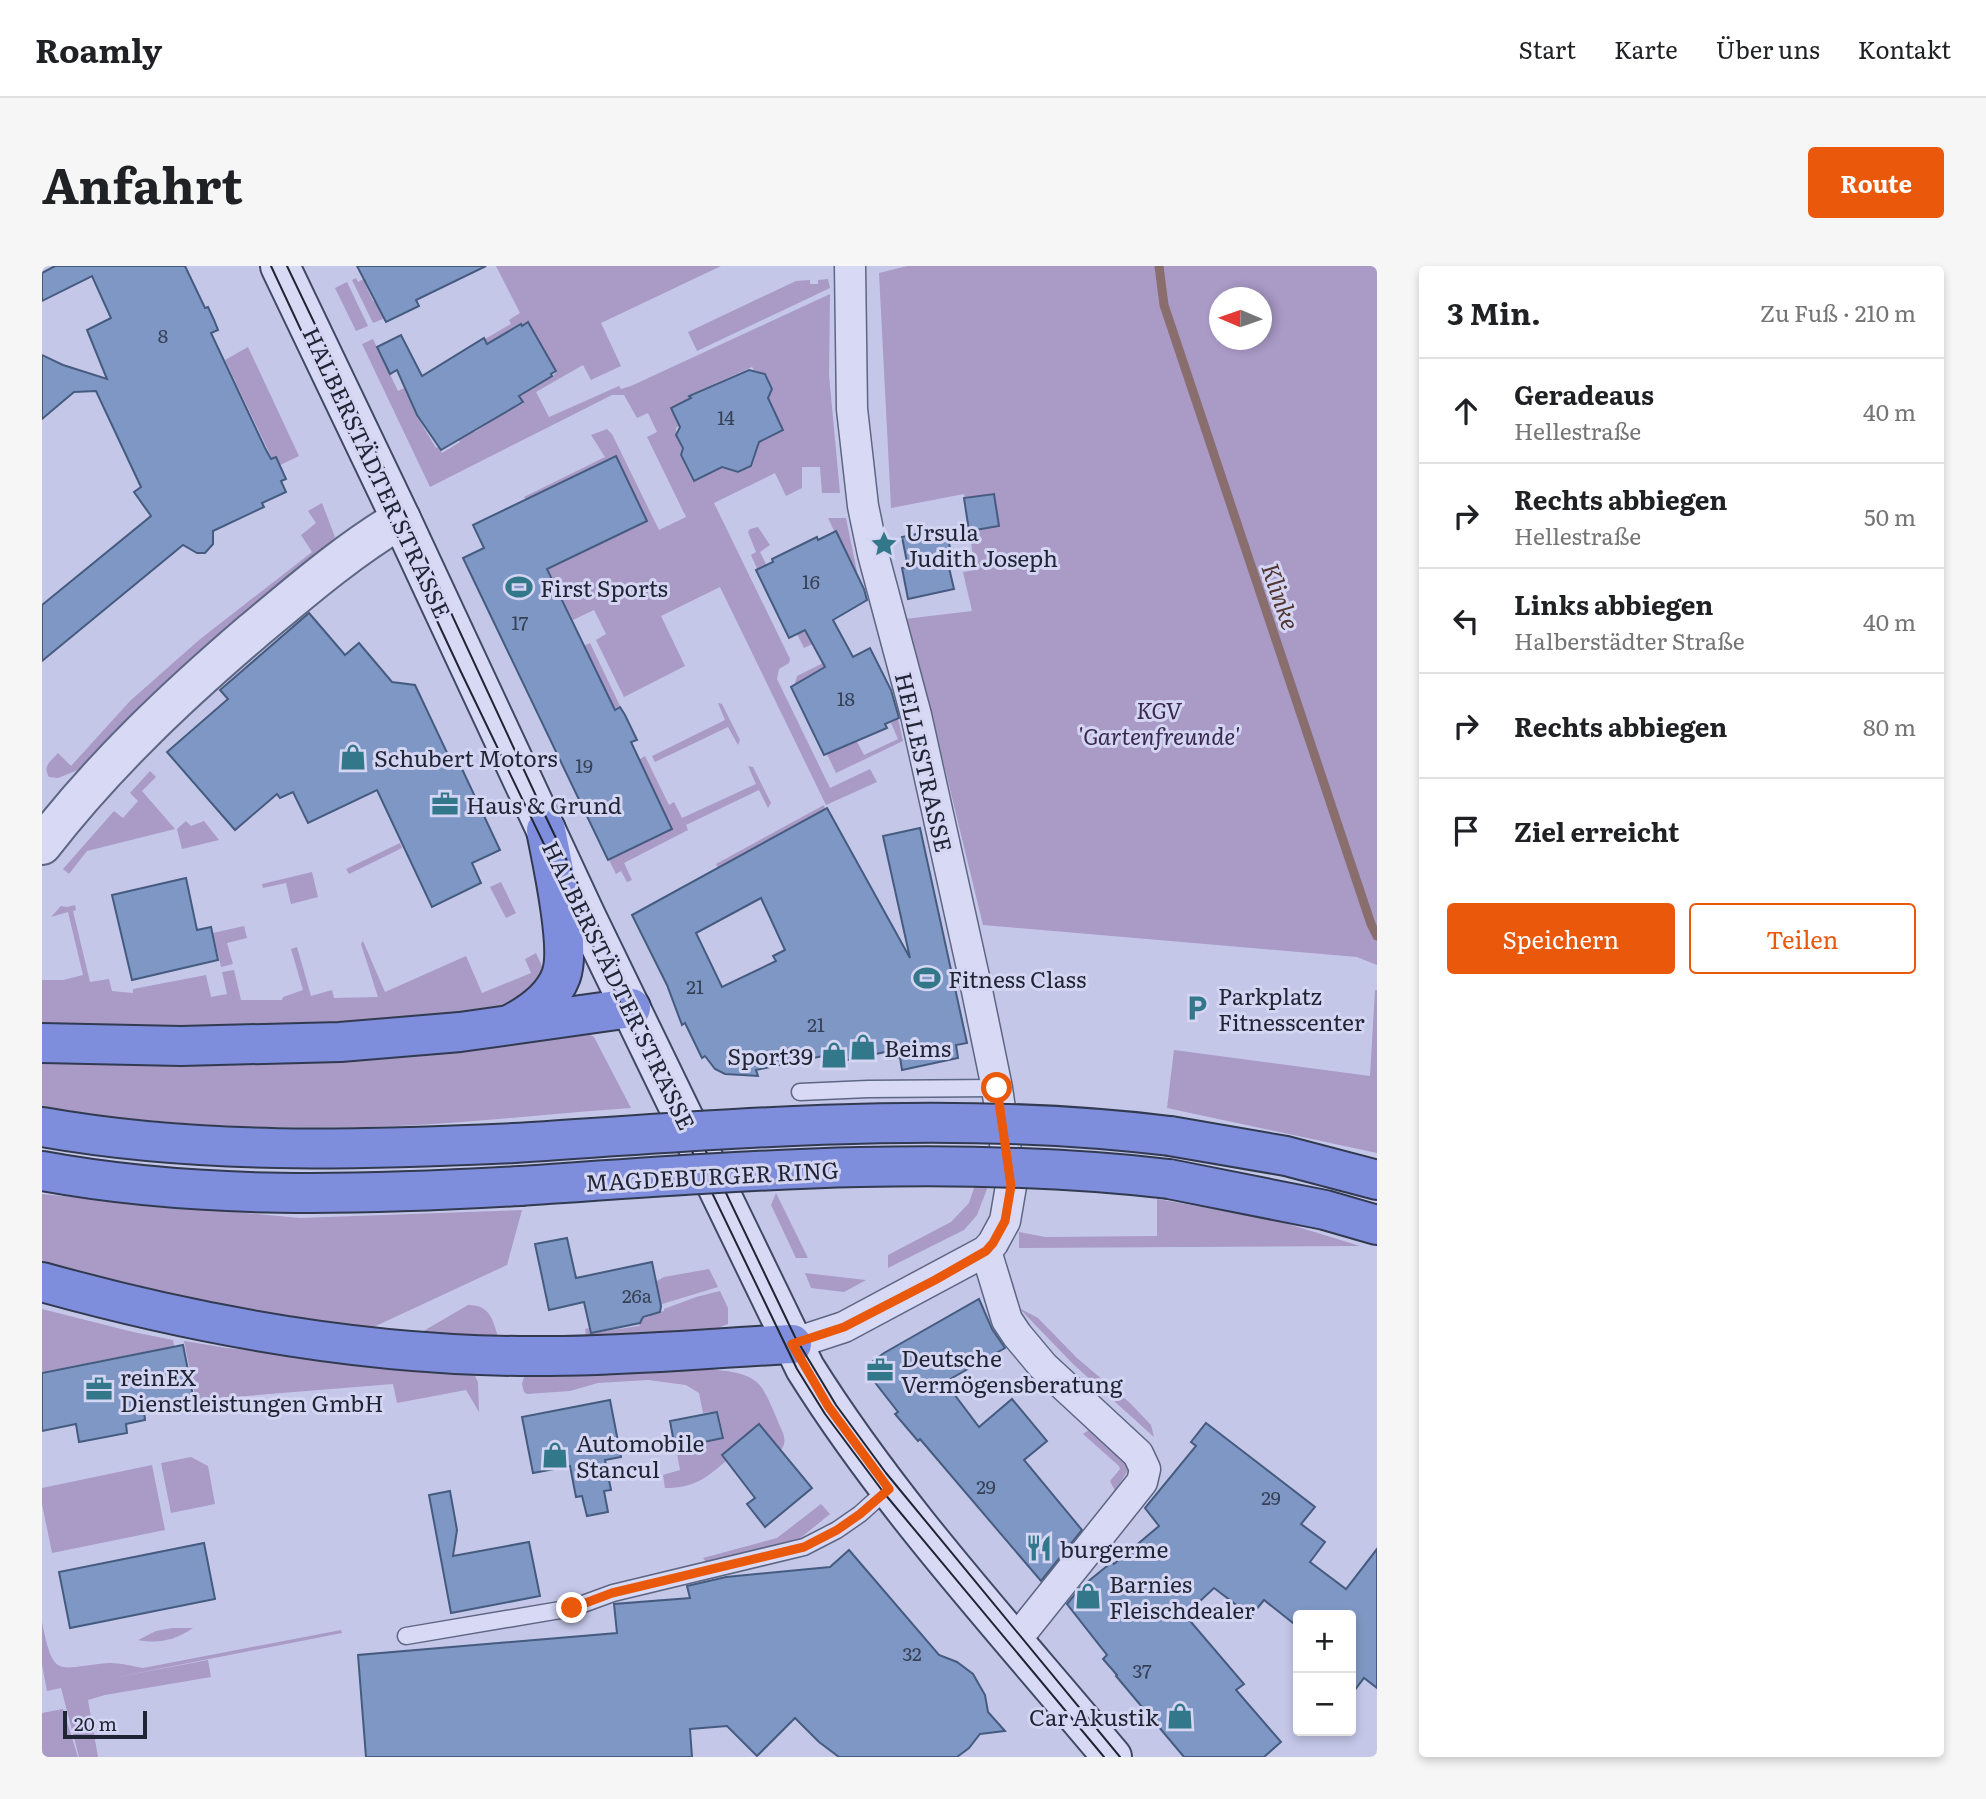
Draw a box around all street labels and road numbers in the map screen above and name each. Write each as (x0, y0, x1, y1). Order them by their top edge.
street label: HALBERSTÄDTER STRASSE (295, 321, 461, 623)
street label: HELLESTRASSE (888, 669, 962, 855)
street label: HALBERSTÄDTER STRASSE (535, 835, 705, 1135)
street label: MAGDEBURGER RING (584, 1151, 840, 1199)

